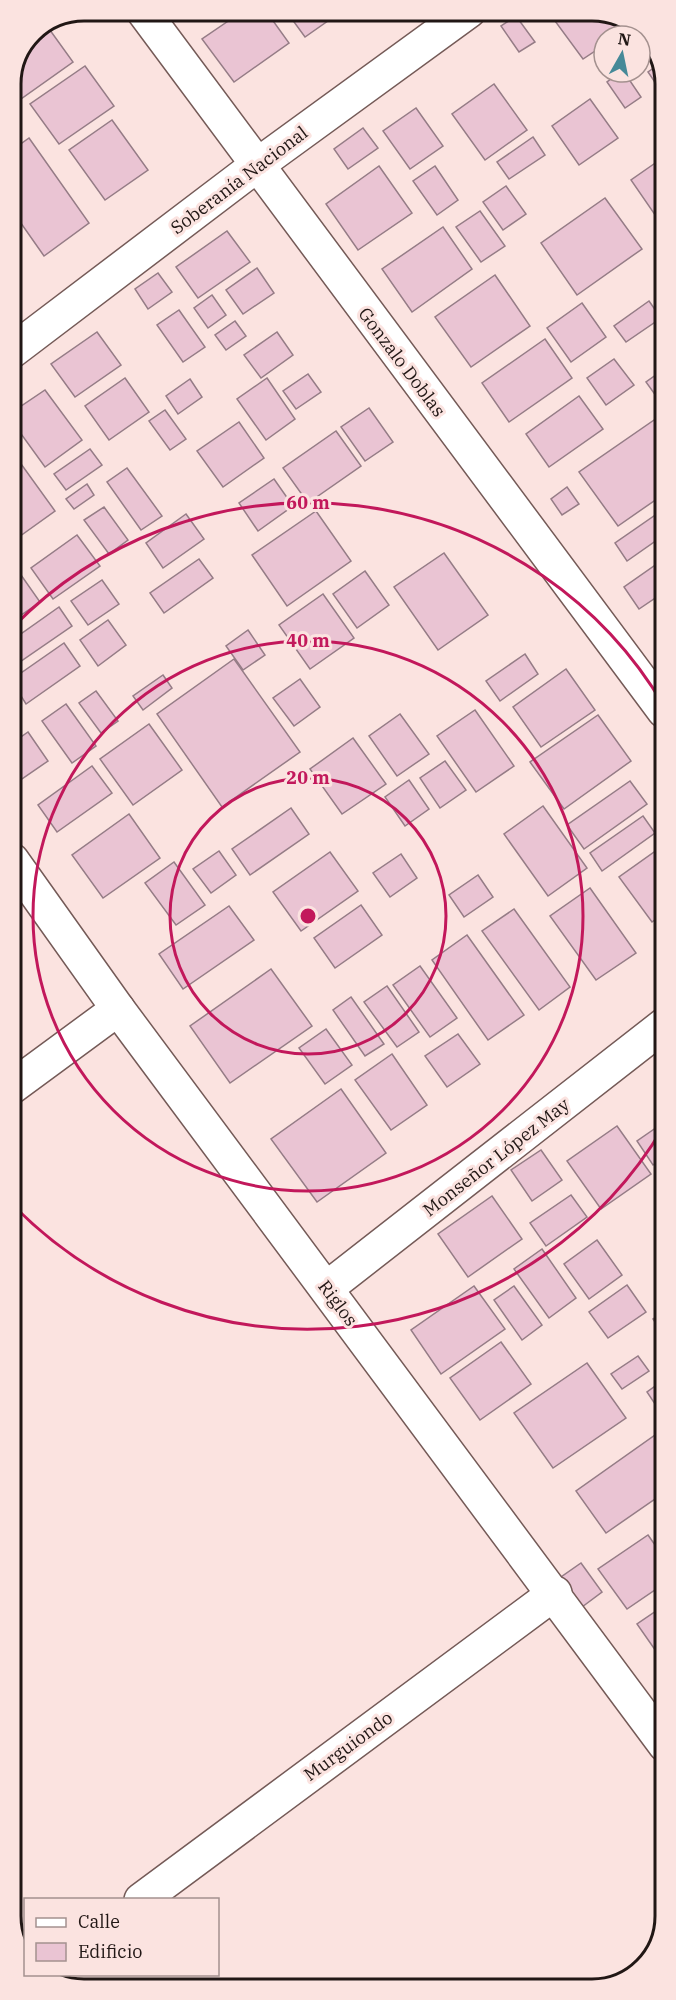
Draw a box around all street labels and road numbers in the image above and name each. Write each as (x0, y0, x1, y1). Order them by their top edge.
street label: Soberanía Nacional (166, 121, 312, 239)
street label: Gonzalo Doblas (353, 303, 451, 421)
street label: Monseñor López May (418, 1092, 574, 1221)
street label: Riglos (313, 1275, 363, 1331)
street label: Murguiondo (299, 1706, 397, 1786)

